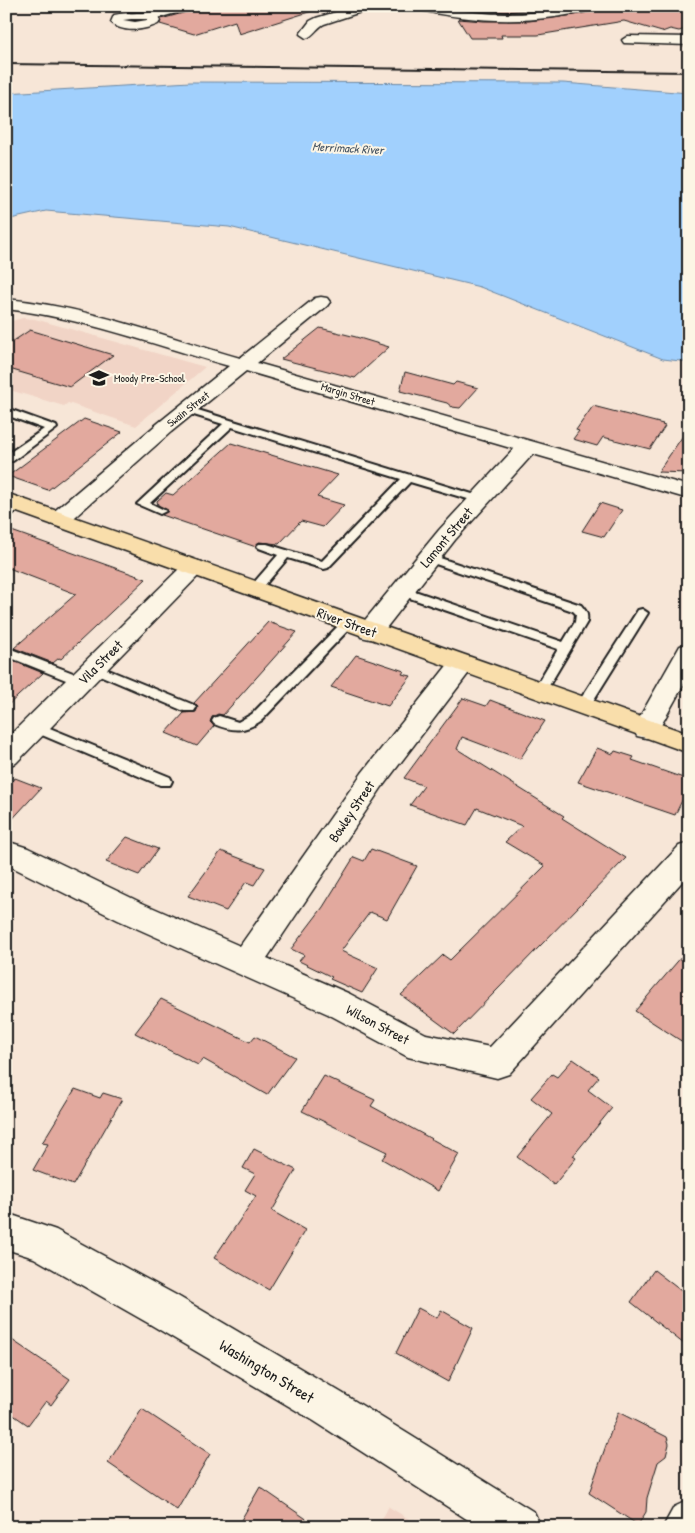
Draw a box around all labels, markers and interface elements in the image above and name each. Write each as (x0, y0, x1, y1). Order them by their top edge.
water label: Merrimack River (312, 138, 385, 158)
school or university icon: Moody Pre-School (88, 367, 110, 389)
place label: Moody Pre-School (114, 371, 185, 385)
street label: Margin Street (319, 379, 377, 409)
street label: Swain Street (164, 388, 212, 430)
street label: Lamont Street (415, 503, 477, 571)
street label: River Street (315, 602, 379, 642)
street label: Vila Street (73, 635, 127, 689)
street label: Bowley Street (323, 776, 379, 846)
street label: Wilson Street (343, 999, 413, 1049)
street label: Washington Street (215, 1334, 319, 1408)

